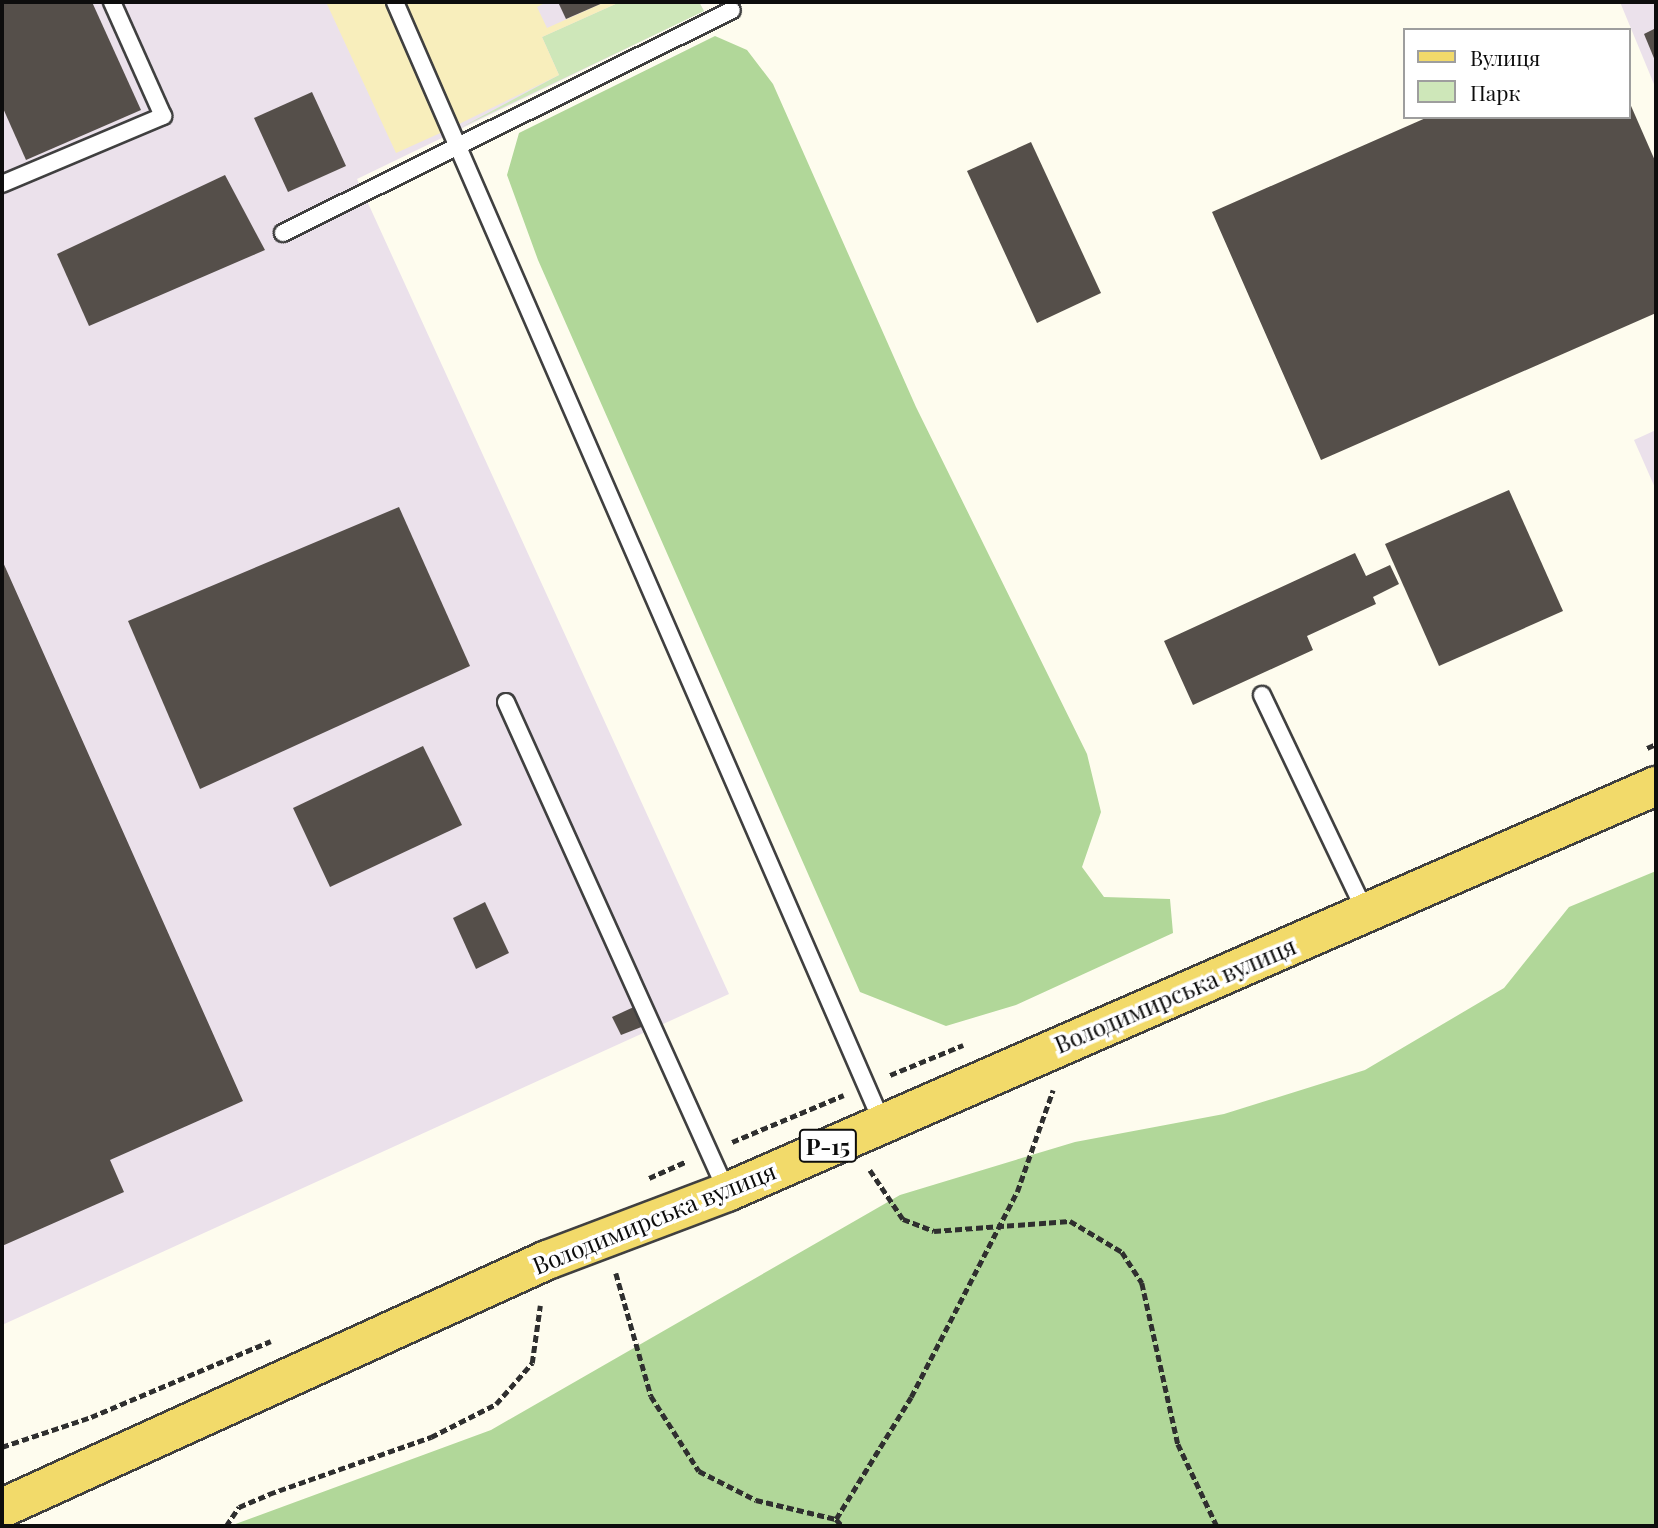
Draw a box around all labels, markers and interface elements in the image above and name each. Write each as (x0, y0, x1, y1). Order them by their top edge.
legend (1402, 28, 1630, 119)
text: Вулиця (1470, 43, 1540, 71)
text: Парк (1470, 78, 1520, 106)
street label: Володимирська вулиця (1050, 931, 1300, 1059)
road number: Р-15 (798, 1126, 858, 1166)
street label: Володимирська вулиця (528, 1156, 780, 1280)

